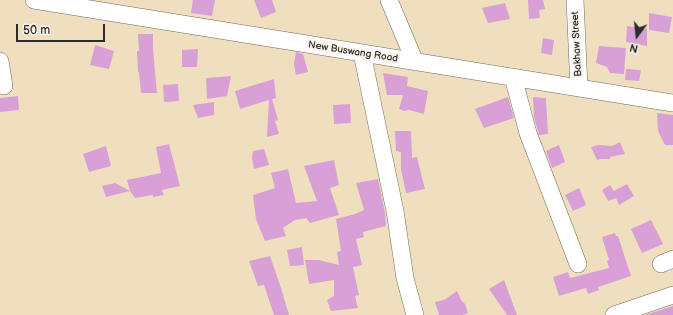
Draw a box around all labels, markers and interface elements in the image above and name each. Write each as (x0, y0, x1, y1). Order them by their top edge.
street label: Bakhaw Street (569, 11, 585, 77)
scale bar (18, 16, 107, 42)
north arrow (617, 16, 657, 56)
text: 50 m (23, 23, 50, 38)
street label: New Buswang Road (307, 39, 399, 65)
text: N (628, 41, 639, 55)

